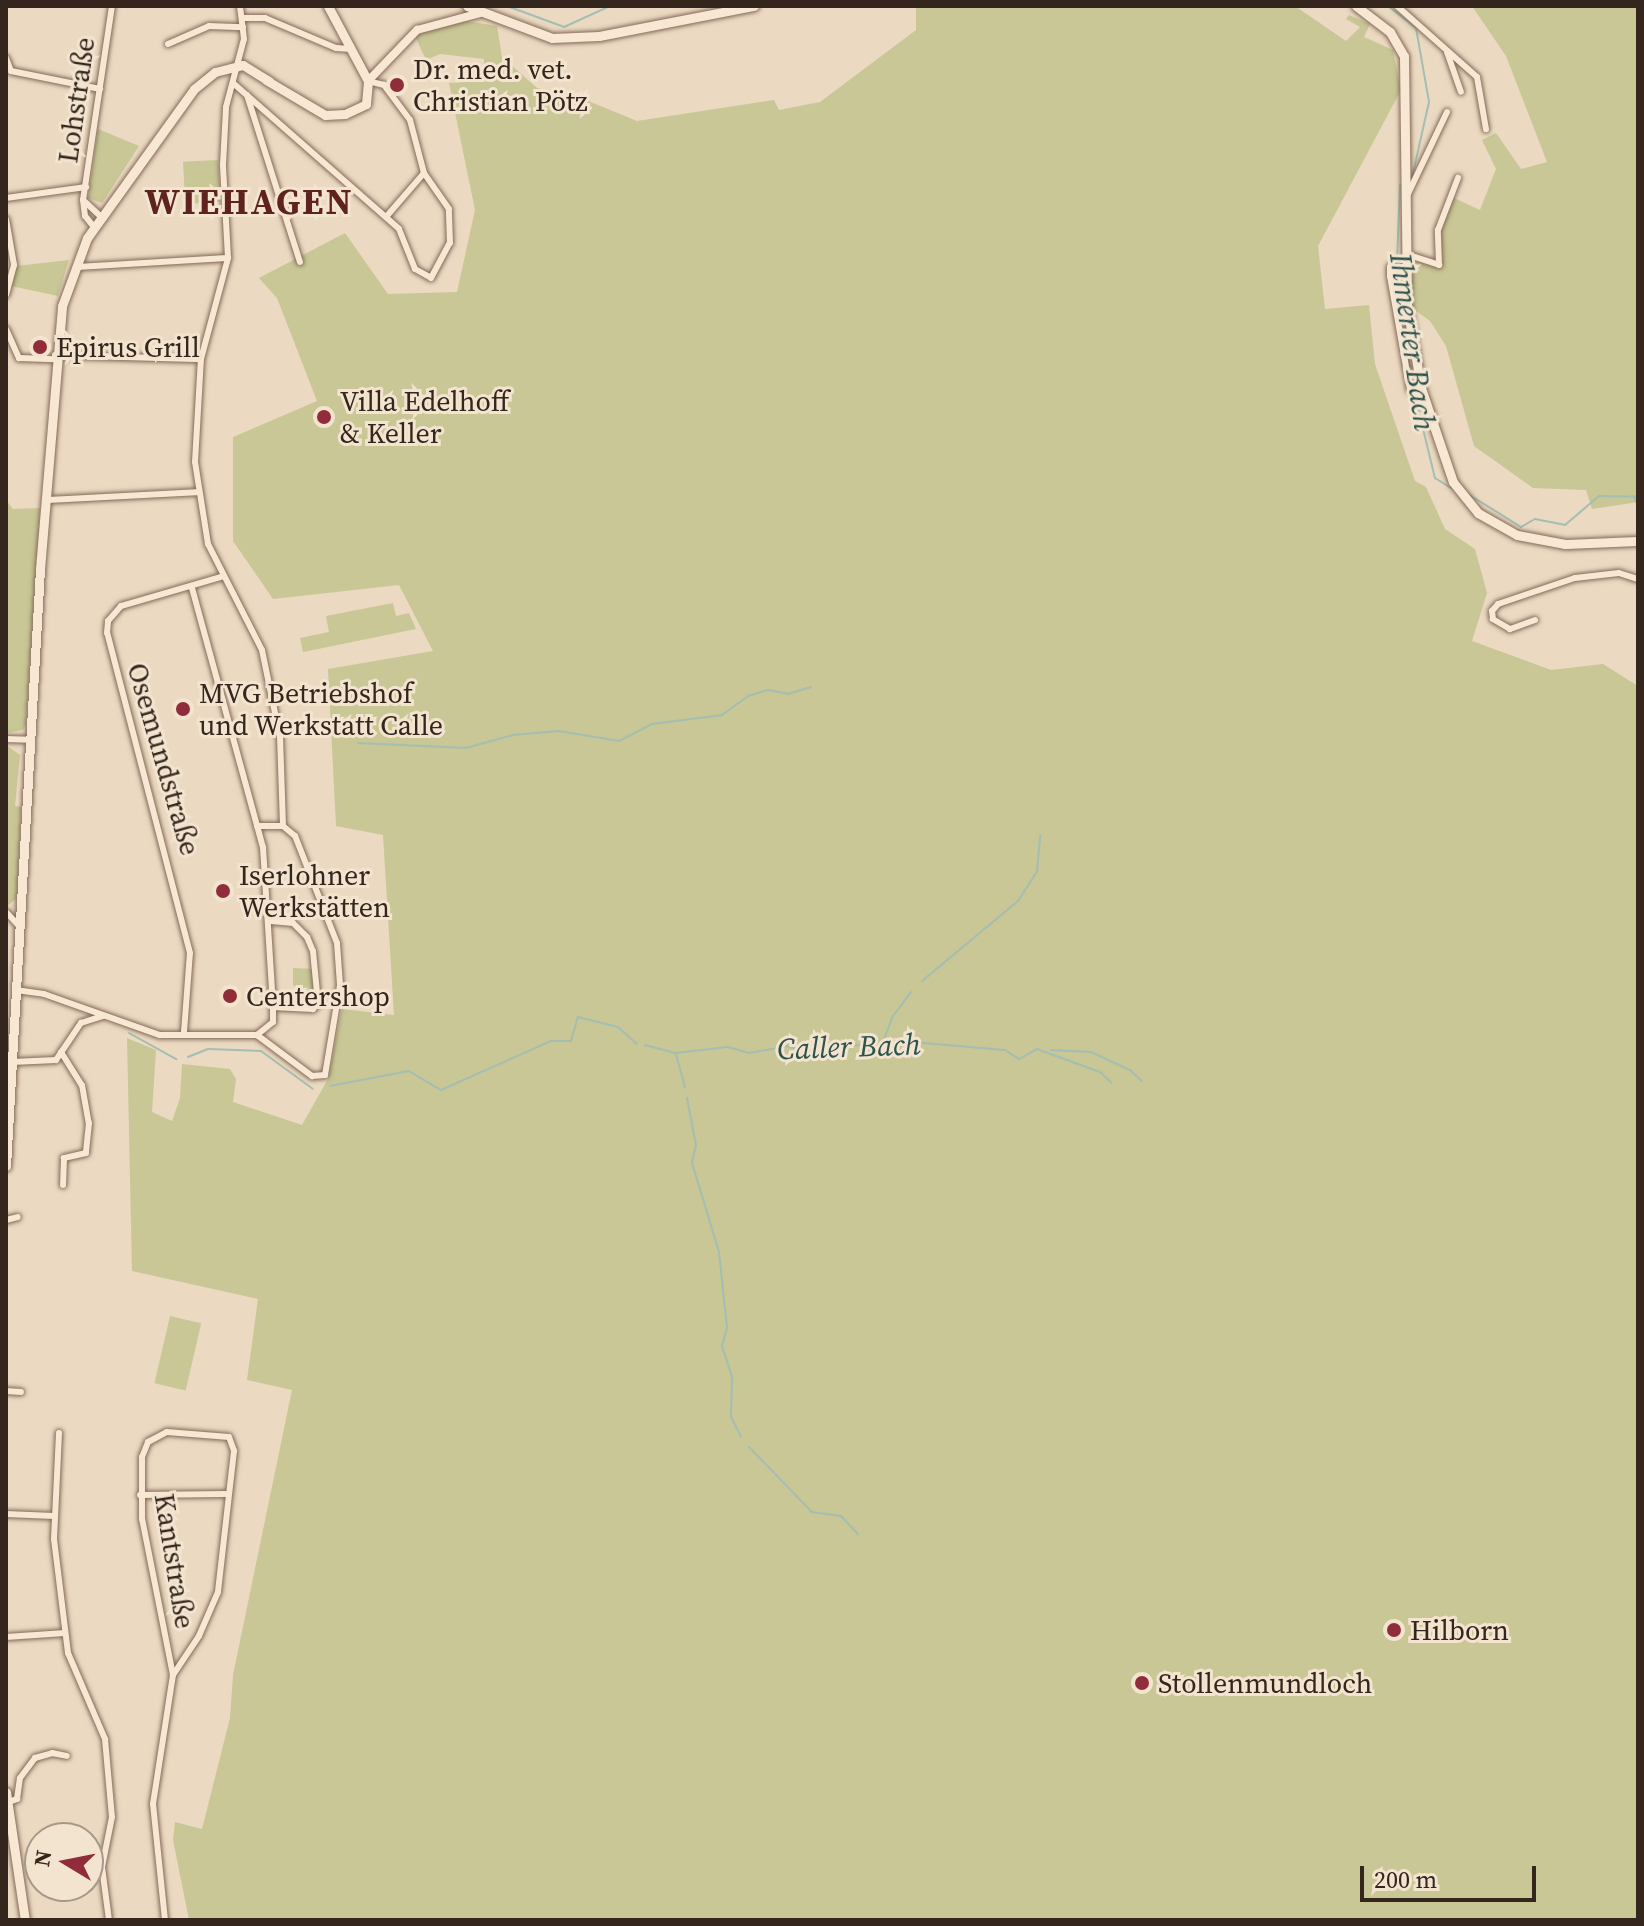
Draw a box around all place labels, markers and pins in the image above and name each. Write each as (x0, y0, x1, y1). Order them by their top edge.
place label: Dr. med. vet. Christian Pötz (413, 52, 588, 118)
marker: Dr. med. vet. Christian Pötz (388, 76, 406, 94)
place label: Epirus Grill (56, 330, 200, 364)
marker: Epirus Grill (31, 338, 49, 356)
place label: Villa Edelhoff & Keller (340, 384, 509, 450)
marker: Villa Edelhoff & Keller (315, 408, 333, 426)
place label: MVG Betriebshof und Werkstatt Calle (199, 676, 444, 742)
marker: MVG Betriebshof und Werkstatt Calle (174, 700, 192, 718)
place label: Iserlohner Werkstätten (239, 858, 390, 924)
marker: Iserlohner Werkstätten (214, 882, 232, 900)
place label: Centershop (246, 979, 390, 1013)
marker: Centershop (221, 987, 239, 1005)
place label: Hilborn (1410, 1613, 1509, 1647)
marker: Hilborn (1385, 1621, 1403, 1639)
place label: Stollenmundloch (1158, 1666, 1372, 1700)
marker: Stollenmundloch (1133, 1674, 1151, 1692)

